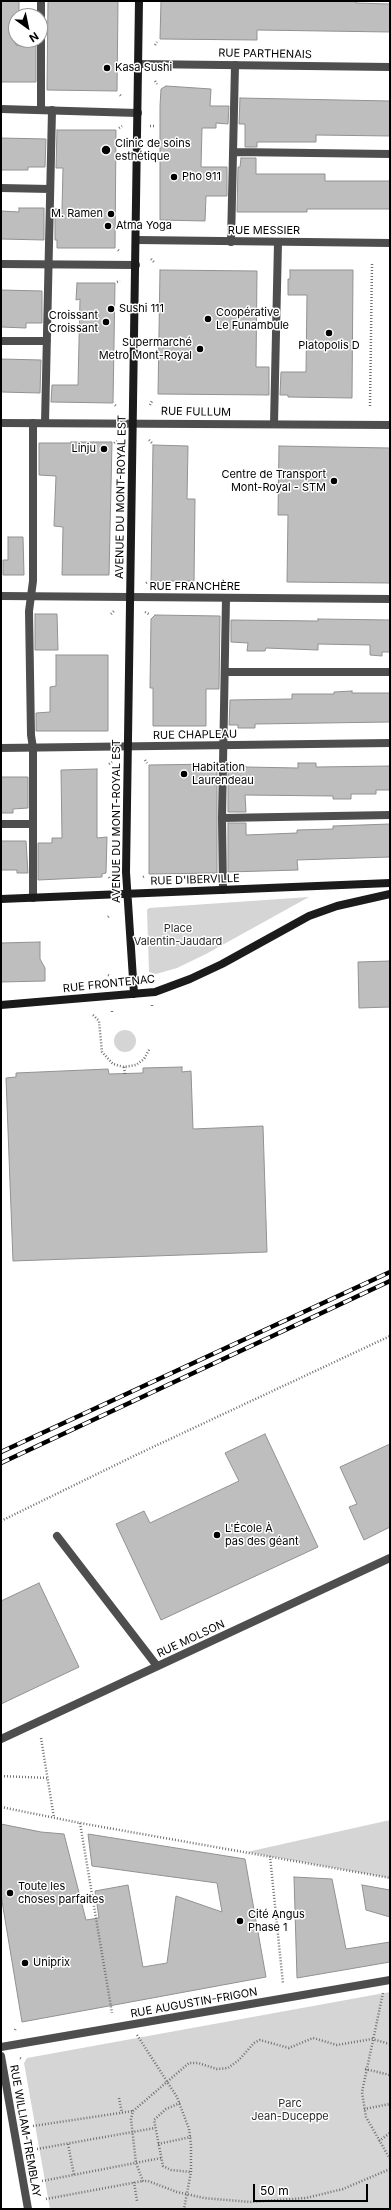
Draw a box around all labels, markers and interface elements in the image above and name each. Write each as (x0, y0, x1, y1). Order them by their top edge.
north arrow (8, 8, 48, 48)
text: N (27, 29, 41, 45)
street label: RUE PARTHENAIS (218, 47, 312, 61)
place label: Kasa Sushi (115, 61, 172, 75)
marker: Kasa Sushi (102, 63, 112, 73)
place label: Clinic de soins esthétique (115, 137, 191, 163)
marker: Clinic de soins esthétique (100, 144, 112, 156)
place label: Pho 911 (182, 170, 221, 184)
marker: Pho 911 (169, 172, 179, 182)
place label: M. Ramen (51, 207, 103, 221)
marker: M. Ramen (106, 209, 116, 219)
place label: Atma Yoga (116, 219, 172, 233)
marker: Atma Yoga (103, 221, 113, 231)
street label: RUE MESSIER (228, 224, 300, 238)
place label: Sushi 111 (119, 302, 164, 316)
marker: Sushi 111 (106, 304, 116, 314)
place label: Coopérative Le Funambule (216, 306, 289, 332)
place label: Croissant Croissant (49, 309, 98, 335)
marker: Coopérative Le Funambule (203, 314, 213, 324)
marker: Croissant Croissant (101, 317, 111, 327)
marker: Platopolis D (324, 328, 334, 338)
place label: Supermarché Metro Mont-Royal (99, 336, 192, 362)
place label: Platopolis D (298, 339, 360, 353)
marker: Supermarché Metro Mont-Royal (195, 344, 205, 354)
street label: RUE FULLUM (161, 405, 231, 419)
street label: AVENUE DU MONT-ROYAL EST (113, 415, 129, 579)
place label: Linju (71, 442, 96, 456)
marker: Linju (99, 444, 109, 454)
place label: Centre de Transport Mont-Royal - STM (221, 468, 326, 494)
marker: Centre de Transport Mont-Royal - STM (329, 476, 339, 486)
street label: RUE FRANCHÈRE (150, 580, 240, 594)
street label: RUE CHAPLEAU (153, 728, 237, 742)
street label: AVENUE DU MONT-ROYAL EST (110, 739, 124, 903)
place label: Habitation Laurendeau (192, 761, 254, 787)
marker: Habitation Laurendeau (179, 769, 189, 779)
street label: RUE D'IBERVILLE (150, 872, 240, 888)
park label: Place Valentin-Jaudard (134, 922, 222, 948)
street label: RUE FRONTENAC (62, 973, 156, 995)
place label: L'École À pas des géant (225, 1522, 299, 1548)
marker: L'École À pas des géant (212, 1530, 222, 1540)
street label: RUE MOLSON (155, 1618, 227, 1660)
place label: Toute les choses parfaites (18, 1880, 104, 1906)
marker: Toute les choses parfaites (5, 1888, 15, 1898)
place label: Cité Angus Phase 1 (248, 1908, 305, 1934)
marker: Cité Angus Phase 1 (235, 1916, 245, 1926)
place label: Uniprix (33, 1956, 70, 1970)
marker: Uniprix (20, 1958, 30, 1968)
street label: RUE AUGUSTIN-FRIGON (129, 1985, 259, 2021)
street label: RUE WILLIAM-TREMBLAY (7, 2064, 43, 2198)
park label: Parc Jean-Duceppe (251, 2097, 329, 2123)
scale bar (255, 2176, 370, 2202)
text: 50 m (260, 2183, 289, 2198)

